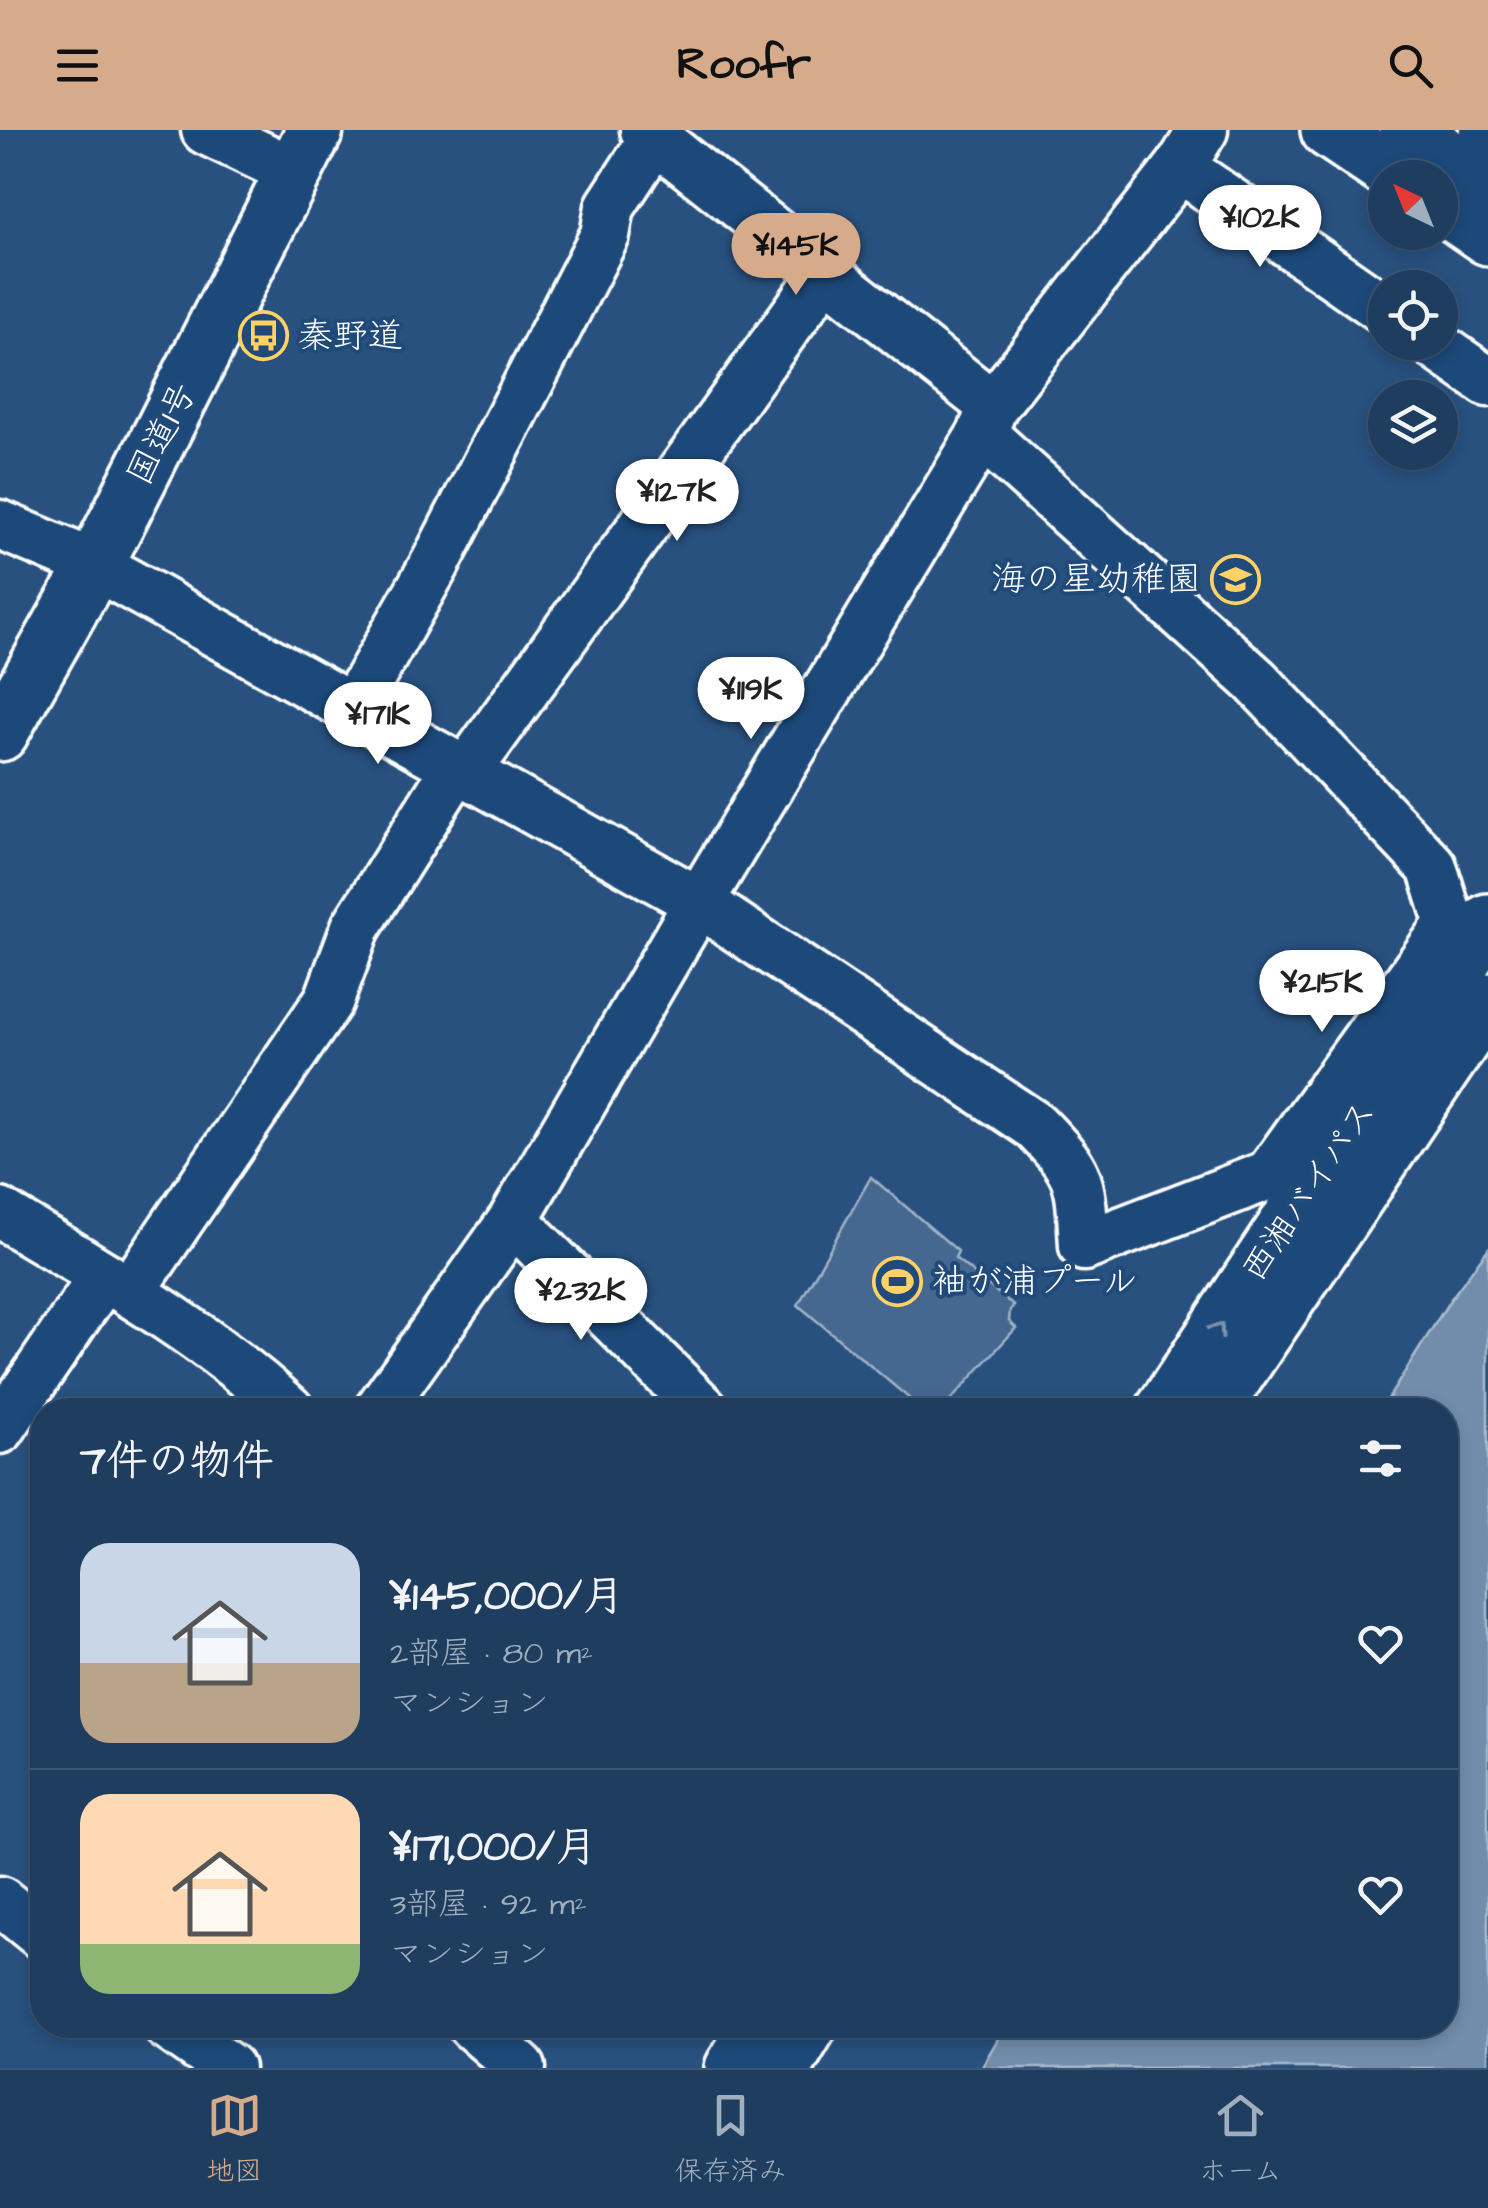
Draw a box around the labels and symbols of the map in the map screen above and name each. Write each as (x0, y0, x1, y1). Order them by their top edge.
north arrow (1368, 160, 1458, 250)
pin: ¥102K (1190, 185, 1330, 270)
pin: ¥145K (726, 213, 866, 298)
bus stop icon: 秦野道 (237, 310, 289, 362)
place label: 秦野道 (298, 312, 403, 361)
street label: 国道1号 (115, 374, 209, 494)
pin: ¥127K (607, 459, 747, 544)
school or university icon: 海の星幼稚園 (1210, 553, 1262, 605)
place label: 海の星幼稚園 (991, 555, 1201, 604)
pin: ¥119K (681, 657, 821, 742)
pin: ¥171K (308, 682, 448, 767)
pin: ¥215K (1252, 950, 1392, 1035)
street label: 西湘バイパス (1230, 1091, 1388, 1291)
sports icon: 袖が浦プール (871, 1255, 923, 1307)
place label: 袖が浦プール (932, 1257, 1138, 1306)
pin: ¥232K (511, 1258, 651, 1343)
one-way arrow (1206, 1321, 1224, 1340)

